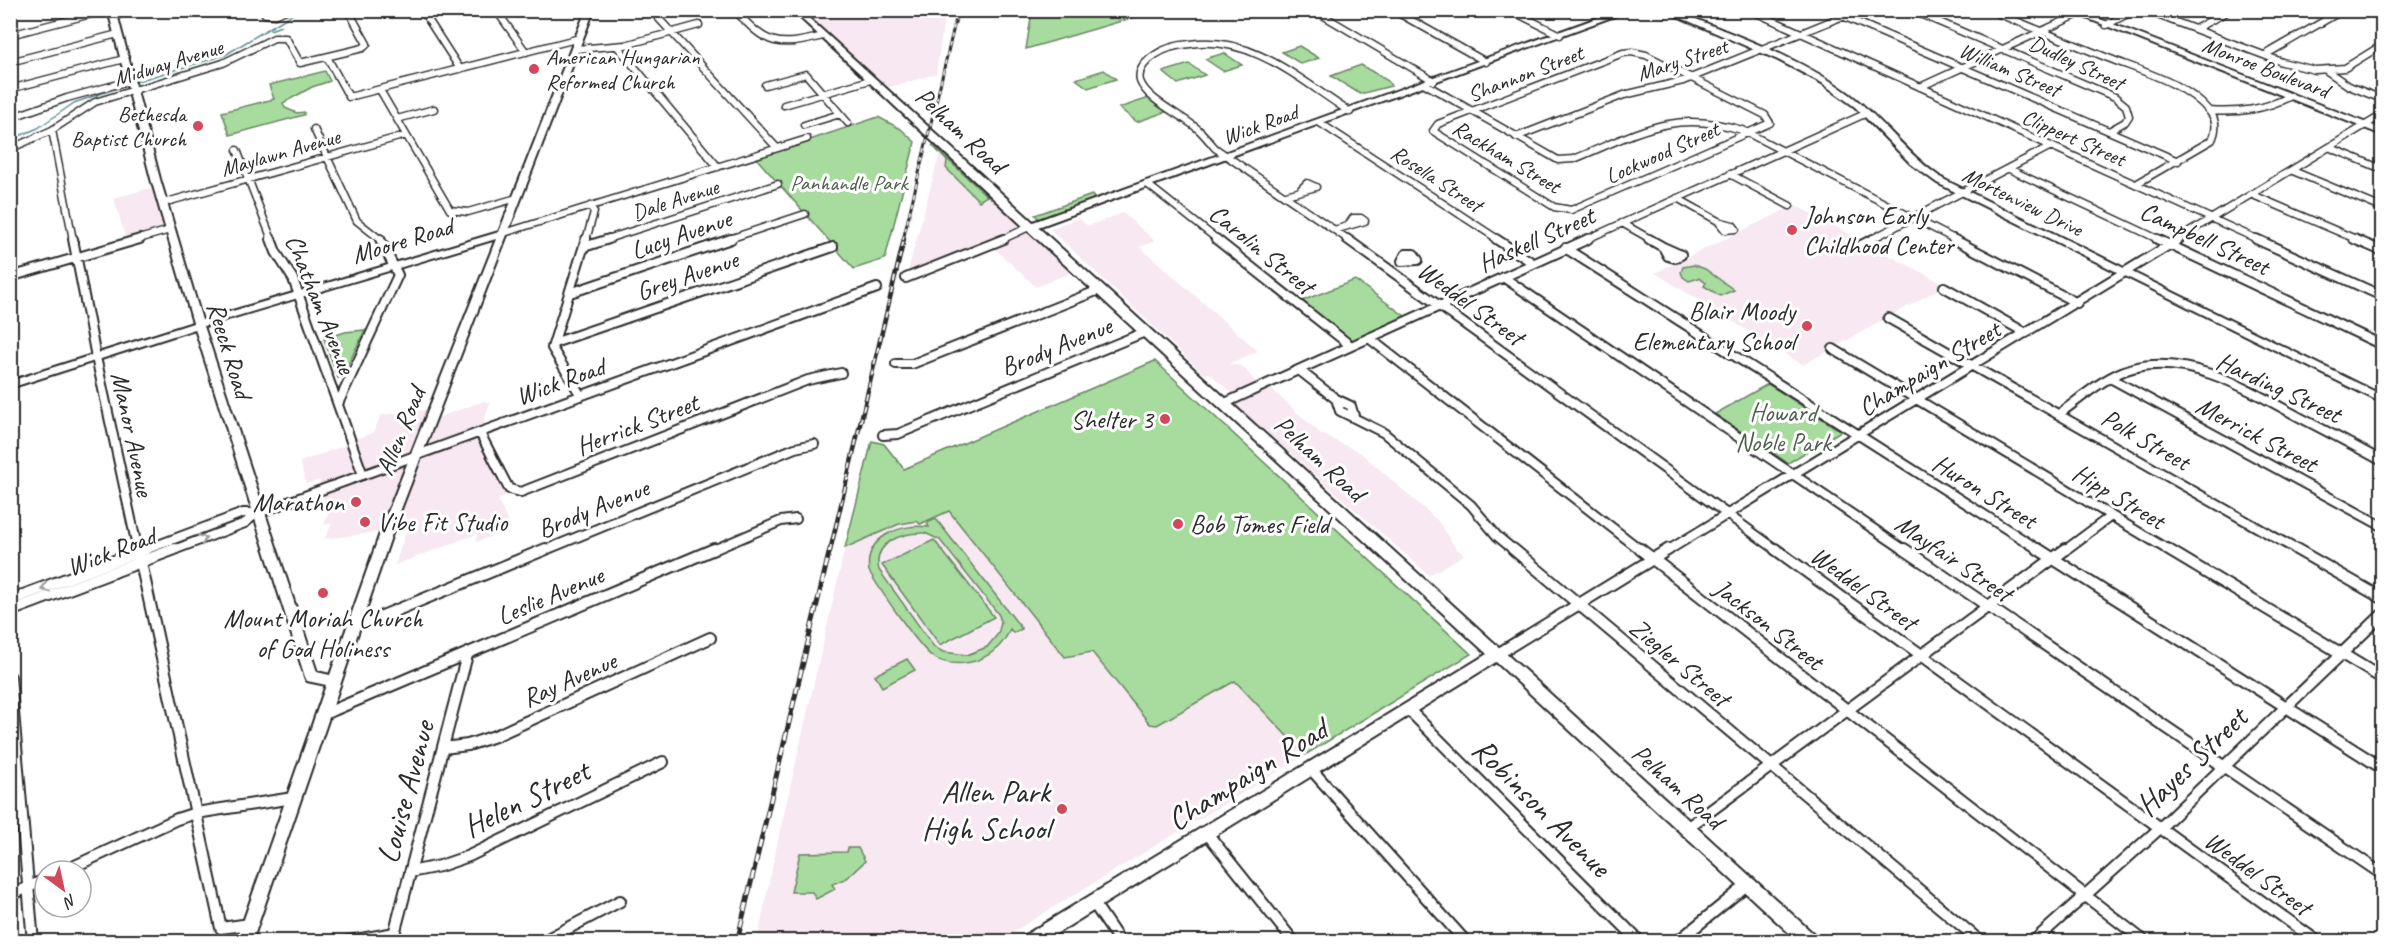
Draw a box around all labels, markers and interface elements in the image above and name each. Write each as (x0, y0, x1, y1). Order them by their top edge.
street label: Dudley Street (2025, 29, 2131, 98)
street label: Mary Street (1633, 31, 1734, 88)
street label: Monroe Boulevard (2198, 31, 2336, 106)
street label: Midway Avenue (110, 33, 228, 93)
street label: William Street (1955, 36, 2067, 105)
street label: Shannon Street (1464, 38, 1589, 109)
place label: American Hungarian Reformed Church (546, 43, 700, 96)
marker: American Hungarian Reformed Church (527, 62, 541, 76)
street label: Pelham Road (908, 80, 1016, 183)
street label: Wick Road (1219, 97, 1305, 151)
place label: Bethesda Baptist Church (71, 100, 188, 153)
street label: Clippert Street (2018, 103, 2132, 174)
street label: Rackham Street (1447, 114, 1568, 201)
street label: Lockwood Street (1601, 114, 1726, 190)
marker: Bethesda Baptist Church (191, 119, 205, 133)
street label: Maylawn Avenue (218, 122, 345, 183)
street label: Rosella Street (1385, 139, 1490, 220)
street label: Mortenview Drive (1958, 161, 2089, 244)
park label: Panhandle Park (790, 169, 910, 197)
street label: Dale Avenue (629, 172, 724, 227)
street label: Campbell Street (2135, 194, 2277, 284)
street label: Carolin Street (1202, 197, 1324, 304)
street label: Haskell Street (1473, 198, 1602, 280)
place label: Johnson Early Childhood Center (1802, 199, 1955, 262)
street label: Lucy Avenue (627, 201, 738, 267)
street label: Moore Road (348, 208, 460, 271)
marker: Johnson Early Childhood Center (1785, 223, 1799, 237)
street label: Chatham Avenue (278, 230, 364, 380)
street label: Grey Avenue (632, 242, 745, 308)
street label: Weddel Street (1411, 254, 1533, 355)
place label: Blair Moody Elementary School (1633, 295, 1800, 358)
street label: Reeck Road (199, 298, 261, 406)
street label: Brody Avenue (996, 308, 1119, 384)
street label: Champaign Street (1852, 312, 2008, 424)
marker: Blair Moody Elementary School (1800, 319, 1814, 333)
street label: Harding Street (2211, 344, 2349, 432)
street label: Wick Road (511, 349, 613, 413)
street label: Manor Avenue (103, 369, 162, 501)
street label: Allen Road (368, 379, 434, 480)
street label: Herrick Street (571, 385, 705, 463)
street label: Merrick Street (2191, 389, 2325, 481)
park label: Howard Noble Park (1735, 396, 1833, 459)
street label: Polk Street (2096, 401, 2198, 479)
place label: Shelter 3 (1071, 403, 1155, 436)
street label: Pelham Road (1267, 408, 1375, 511)
marker: Shelter 3 (1158, 412, 1172, 426)
street label: Huron Street (1926, 446, 2045, 538)
street label: Hipp Street (2067, 456, 2173, 538)
street label: Brody Avenue (533, 470, 656, 546)
place label: Marathon (253, 486, 345, 519)
marker: Marathon (349, 495, 363, 509)
place label: Vibe Fit Studio (377, 506, 509, 539)
street label: Mayfair Street (1889, 507, 2021, 611)
place label: Bob Tomes Field (1190, 508, 1333, 541)
marker: Vibe Fit Studio (358, 515, 372, 529)
marker: Bob Tomes Field (1171, 517, 1185, 531)
street label: Wick Road (62, 518, 164, 583)
one-way arrow (197, 534, 208, 546)
street label: Weddel Street (1804, 539, 1926, 640)
street label: Leslie Avenue (492, 558, 610, 633)
street label: Jackson Street (1706, 570, 1832, 679)
one-way arrow (40, 580, 51, 593)
marker: Mount Moriah Church of God Holiness (316, 586, 330, 600)
place label: Mount Moriah Church of God Holiness (223, 602, 424, 665)
street label: Ziegler Street (1623, 611, 1739, 716)
street label: Ray Avenue (517, 643, 624, 715)
street label: Hayes Street (2127, 695, 2259, 825)
street label: Champaign Road (1159, 707, 1339, 840)
street label: Louise Avenue (367, 714, 445, 868)
street label: Robinson Avenue (1463, 729, 1622, 888)
street label: Pelham Road (1625, 737, 1733, 839)
street label: Helen Street (456, 749, 599, 847)
place label: Allen Park High School (922, 771, 1056, 849)
marker: Allen Park High School (1055, 802, 1069, 816)
street label: Weddel Street (2198, 824, 2320, 925)
north arrow (33, 859, 93, 919)
text: N (58, 890, 80, 914)

